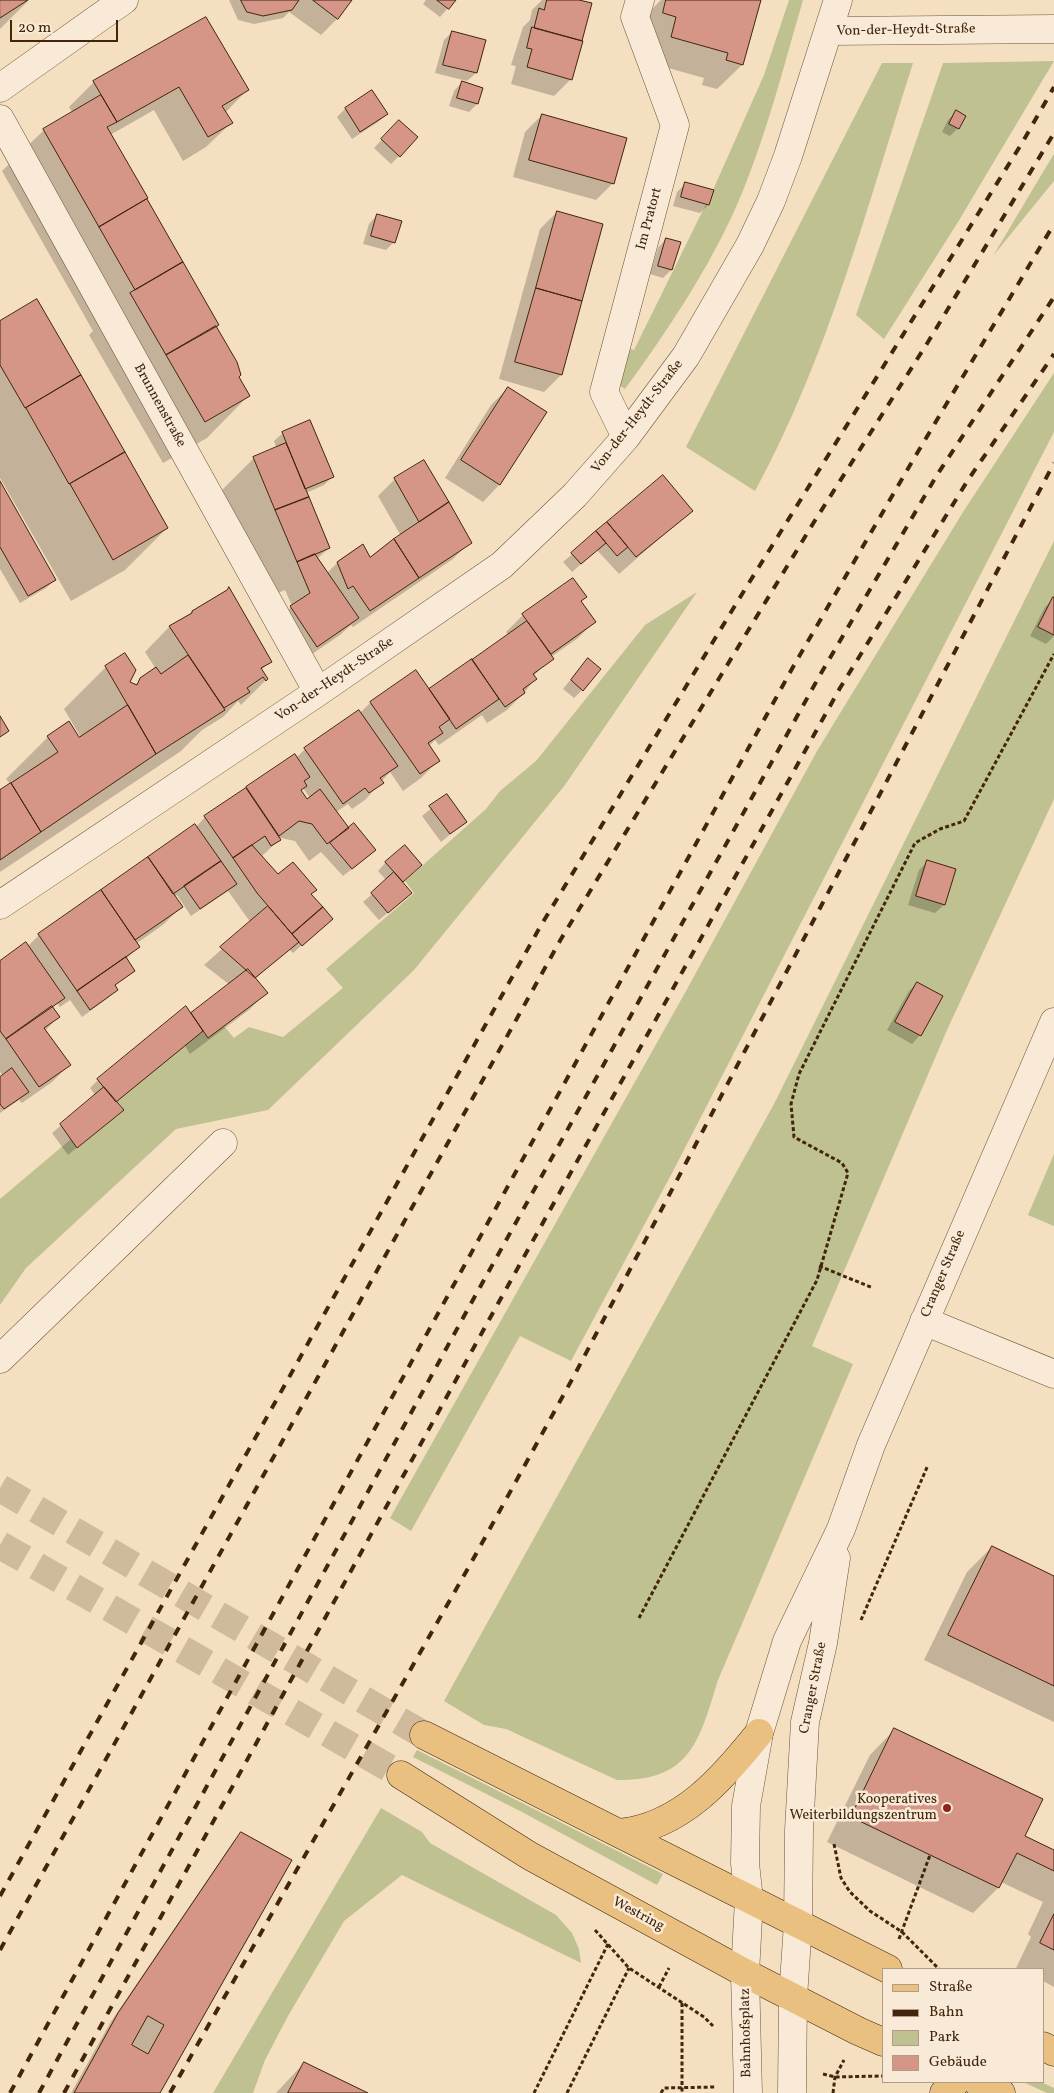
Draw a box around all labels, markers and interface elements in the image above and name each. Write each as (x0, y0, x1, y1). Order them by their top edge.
scale bar (12, 10, 120, 42)
text: 20 m (18, 18, 51, 39)
street label: Von-der-Heydt-Straße (836, 21, 976, 41)
street label: Im Pratort (634, 186, 666, 252)
street label: Von-der-Heydt-Straße (589, 357, 687, 477)
street label: Brunnenstraße (129, 361, 189, 451)
street label: Von-der-Heydt-Straße (273, 634, 397, 726)
street label: Cranger Straße (918, 1228, 970, 1320)
street label: Cranger Straße (797, 1641, 831, 1735)
place label: Kooperatives Weiterbildungszentrum (790, 1792, 937, 1824)
marker: Kooperatives Weiterbildungszentrum (941, 1802, 953, 1814)
street label: Westring (609, 1894, 667, 1936)
legend (882, 1968, 1044, 2083)
text: Straße (929, 1977, 972, 1998)
street label: Bahnhofsplatz (738, 1988, 756, 2078)
text: Bahn (929, 2002, 964, 2023)
text: Park (929, 2027, 960, 2048)
text: Gebäude (929, 2052, 987, 2073)

